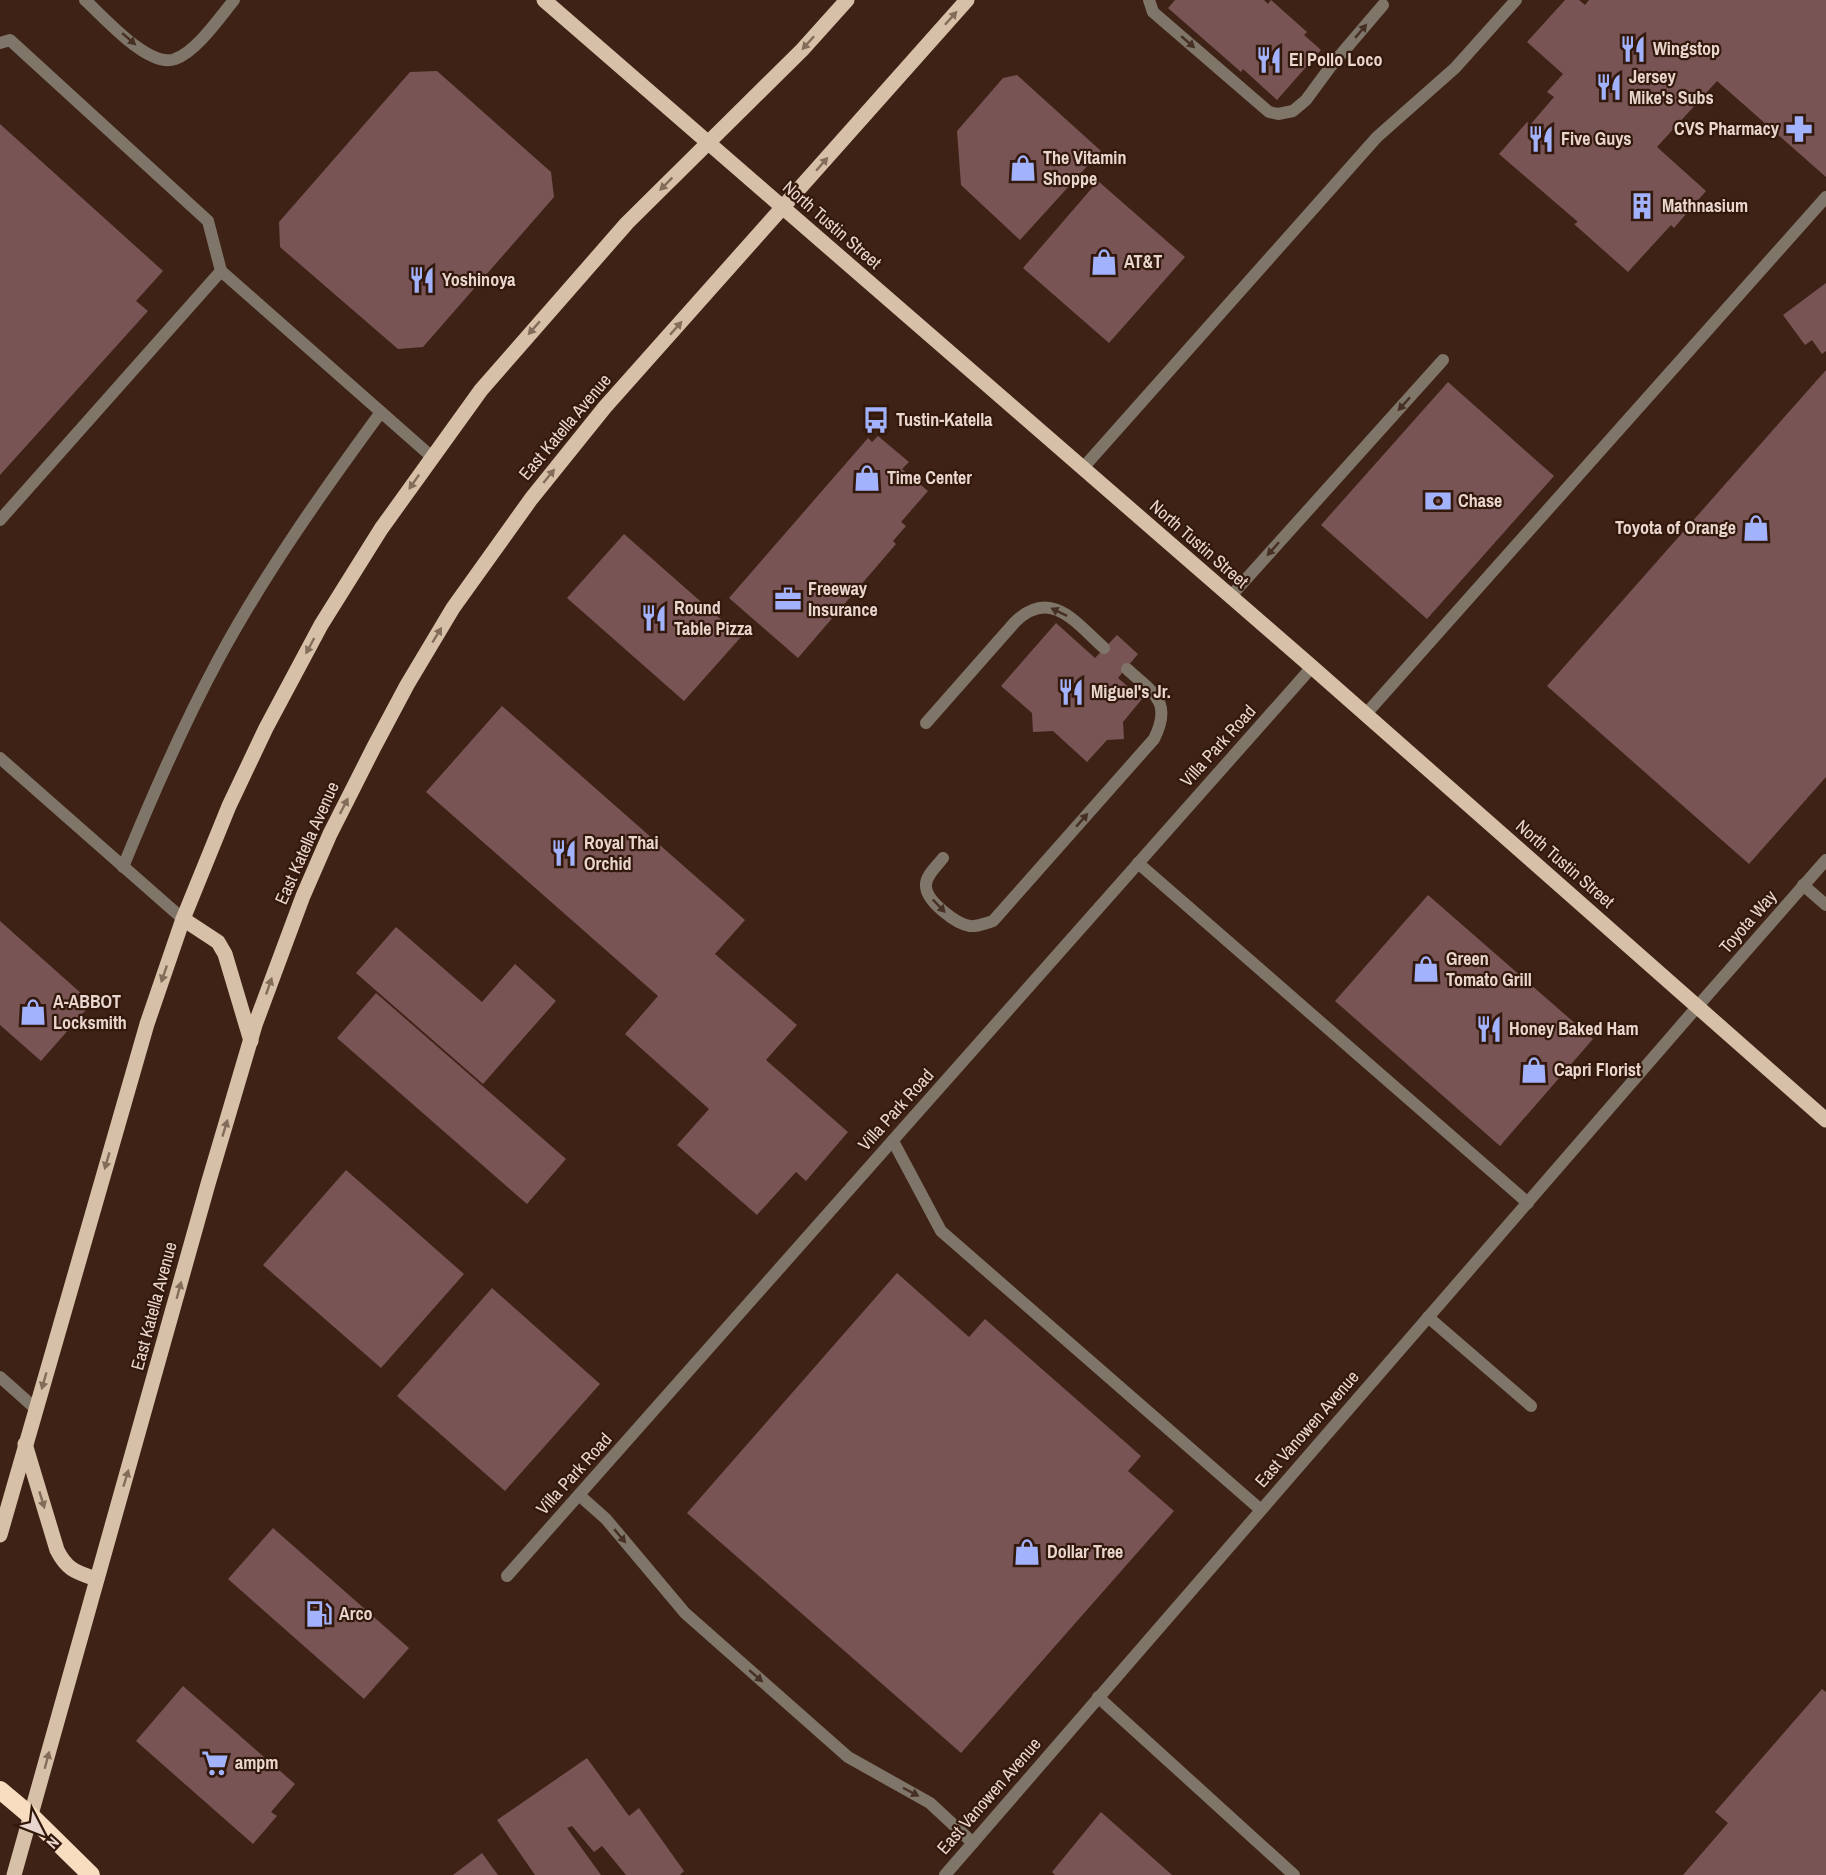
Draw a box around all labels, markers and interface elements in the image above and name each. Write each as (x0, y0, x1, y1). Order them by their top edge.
one-way arrow (944, 11, 957, 26)
one-way arrow (1354, 23, 1367, 39)
one-way arrow (121, 32, 136, 45)
restaurant icon: Wingstop (1618, 34, 1648, 64)
one-way arrow (1180, 35, 1195, 48)
one-way arrow (801, 36, 815, 51)
place label: Wingstop (1653, 36, 1720, 61)
restaurant icon: El Pollo Loco (1254, 45, 1284, 75)
place label: El Pollo Loco (1289, 47, 1383, 72)
place label: Jersey Mike's Subs (1629, 64, 1714, 110)
restaurant icon: Jersey Mike's Subs (1594, 72, 1624, 102)
pharmacy icon: CVS Pharmacy (1784, 114, 1814, 144)
place label: CVS Pharmacy (1674, 116, 1780, 141)
restaurant icon: Five Guys (1526, 124, 1556, 154)
place label: Five Guys (1561, 126, 1632, 151)
place label: The Vitamin Shoppe (1043, 145, 1126, 191)
shop icon: The Vitamin Shoppe (1008, 153, 1038, 183)
one-way arrow (815, 157, 829, 172)
street label: North Tustin Street (778, 175, 887, 274)
one-way arrow (659, 177, 673, 191)
building icon: Mathnasium (1627, 191, 1657, 221)
place label: Mathnasium (1662, 193, 1748, 218)
shop icon: AT&T (1089, 247, 1119, 277)
place label: AT&T (1124, 249, 1162, 274)
restaurant icon: Yoshinoya (407, 265, 437, 295)
place label: Yoshinoya (442, 267, 516, 292)
one-way arrow (528, 320, 541, 335)
one-way arrow (669, 321, 682, 336)
street label: East Katella Avenue (513, 368, 617, 485)
one-way arrow (1398, 396, 1411, 411)
bus stop icon: Tustin-Katella (861, 405, 891, 435)
place label: Tustin-Katella (896, 407, 993, 432)
shop icon: Time Center (852, 463, 882, 493)
place label: Time Center (887, 465, 972, 490)
one-way arrow (543, 468, 556, 484)
one-way arrow (408, 473, 420, 489)
bank icon: Chase (1423, 486, 1453, 516)
place label: Chase (1458, 488, 1502, 513)
street label: North Tustin Street (1145, 494, 1254, 593)
shop icon: Toyota of Orange (1741, 513, 1771, 543)
place label: Toyota of Orange (1615, 515, 1736, 540)
one-way arrow (1267, 541, 1280, 556)
place label: Freeway Insurance (808, 576, 878, 622)
office icon: Freeway Insurance (773, 584, 803, 614)
place label: Round Table Pizza (674, 595, 753, 641)
restaurant icon: Round Table Pizza (639, 603, 669, 633)
one-way arrow (1051, 607, 1068, 616)
one-way arrow (432, 626, 442, 643)
one-way arrow (305, 638, 315, 655)
restaurant icon: Miguel's Jr. (1056, 677, 1086, 707)
place label: Miguel's Jr. (1091, 679, 1171, 704)
street label: Villa Park Road (1174, 699, 1261, 792)
street label: East Katella Avenue (268, 777, 345, 908)
one-way arrow (339, 797, 349, 815)
one-way arrow (1075, 813, 1089, 828)
street label: North Tustin Street (1511, 814, 1620, 913)
place label: Royal Thai Orchid (584, 830, 659, 876)
restaurant icon: Royal Thai Orchid (549, 838, 579, 868)
street label: Toyota Way (1713, 884, 1783, 959)
one-way arrow (932, 899, 946, 913)
place label: Green Tomato Grill (1446, 946, 1532, 992)
shop icon: Green Tomato Grill (1411, 954, 1441, 984)
one-way arrow (159, 965, 168, 983)
one-way arrow (265, 977, 275, 995)
place label: A-ABBOT Locksmith (53, 989, 127, 1035)
shop icon: A-ABBOT Locksmith (18, 997, 48, 1027)
restaurant icon: Honey Baked Ham (1474, 1014, 1504, 1044)
place label: Honey Baked Ham (1509, 1016, 1639, 1041)
shop icon: Capri Florist (1519, 1055, 1549, 1085)
place label: Capri Florist (1554, 1057, 1641, 1082)
street label: Villa Park Road (852, 1063, 939, 1156)
one-way arrow (221, 1119, 230, 1137)
one-way arrow (102, 1152, 111, 1170)
street label: East Katella Avenue (124, 1239, 183, 1373)
one-way arrow (175, 1281, 184, 1299)
street label: East Vanowen Avenue (1249, 1365, 1364, 1492)
one-way arrow (38, 1372, 48, 1390)
street label: Villa Park Road (530, 1427, 617, 1520)
one-way arrow (122, 1469, 131, 1487)
one-way arrow (38, 1492, 47, 1510)
one-way arrow (614, 1528, 627, 1544)
shop icon: Dollar Tree (1012, 1537, 1042, 1567)
place label: Dollar Tree (1047, 1539, 1123, 1564)
fuel station icon: Arco (304, 1599, 334, 1629)
place label: Arco (339, 1601, 373, 1626)
one-way arrow (748, 1669, 763, 1682)
street label: East Vanowen Avenue (931, 1732, 1046, 1859)
supermarket icon: ampm (200, 1748, 230, 1778)
place label: ampm (235, 1750, 278, 1775)
one-way arrow (43, 1751, 52, 1769)
one-way arrow (903, 1787, 920, 1797)
north arrow (12, 1803, 72, 1863)
text: N (42, 1832, 64, 1854)

